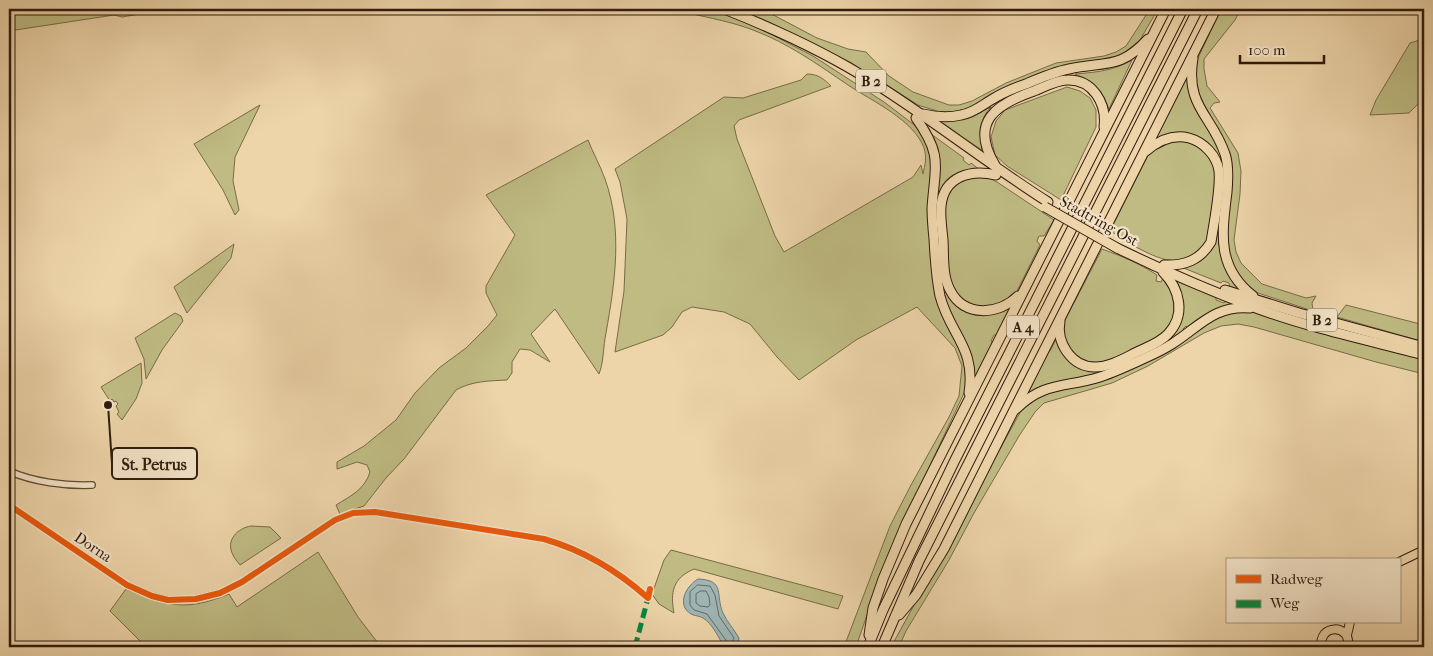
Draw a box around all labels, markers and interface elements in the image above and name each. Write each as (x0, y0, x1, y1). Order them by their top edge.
scale bar (1240, 32, 1324, 64)
text: 100 m (1248, 41, 1286, 59)
road number: B 2 (856, 70, 886, 92)
street label: Stadtring Ost (1057, 192, 1142, 250)
road number: B 2 (1307, 308, 1337, 332)
road number: A 4 (1007, 316, 1039, 338)
callout: St. Petrus (112, 448, 197, 479)
text: St. Petrus (121, 455, 187, 474)
street label: Dorna (71, 528, 116, 567)
legend (1226, 558, 1400, 624)
text: Radweg (1270, 570, 1323, 588)
text: Weg (1269, 594, 1300, 612)

